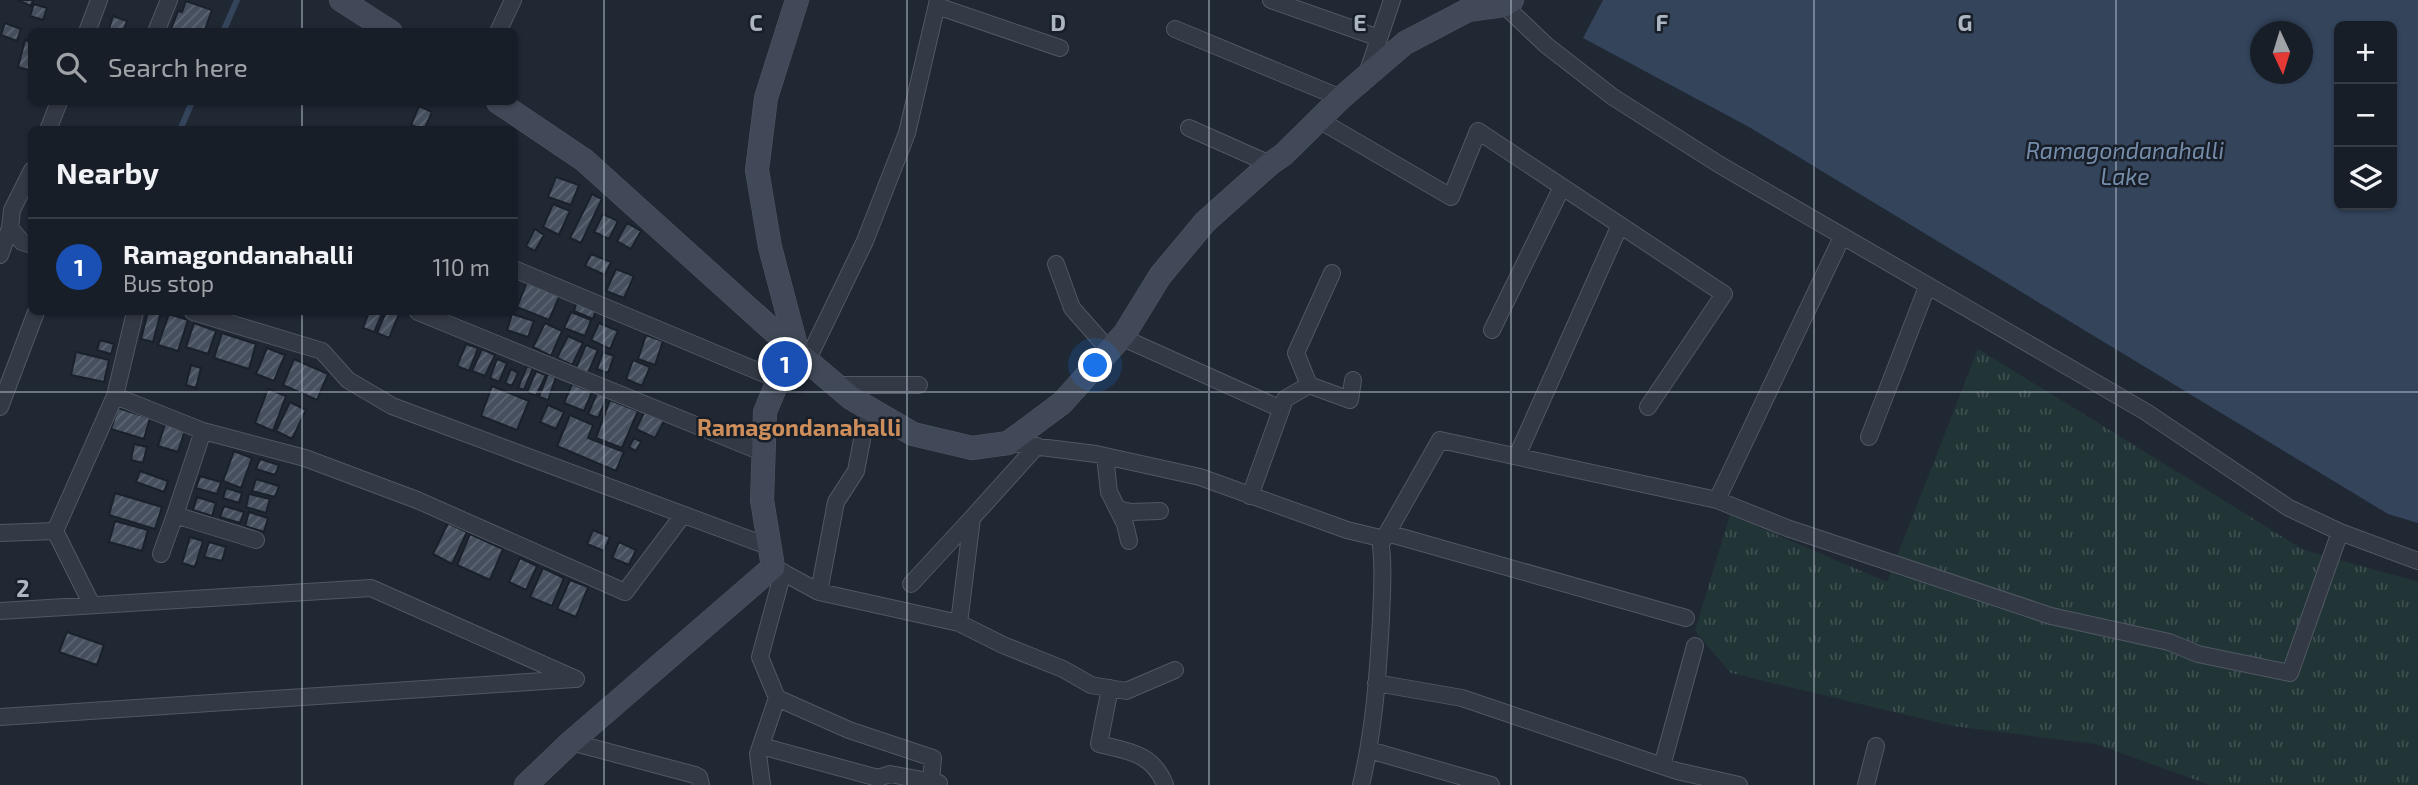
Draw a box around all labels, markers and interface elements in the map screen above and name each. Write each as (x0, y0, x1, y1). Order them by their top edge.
text: C (749, 8, 763, 36)
text: D (1050, 8, 1066, 36)
text: E (1353, 8, 1367, 36)
text: F (1656, 8, 1669, 36)
text: G (1958, 8, 1972, 36)
north arrow (2250, 21, 2313, 84)
map controls (2334, 21, 2397, 210)
button: + (2334, 21, 2397, 84)
search box (28, 28, 518, 105)
icon: search (52, 48, 90, 86)
text: Search here (108, 51, 248, 82)
button: − (2334, 84, 2397, 147)
water label: Ramagondanahalli Lake (2026, 136, 2225, 190)
button: layers (2334, 147, 2397, 210)
text: Nearby (56, 154, 159, 190)
text: Ramagondanahalli (123, 238, 354, 269)
text: 1 (74, 253, 84, 281)
text: 110 m (433, 253, 490, 281)
text: Bus stop (123, 269, 214, 297)
pin: 1 (762, 338, 808, 390)
your location (1078, 348, 1112, 382)
district label: Ramagondanahalli (697, 413, 901, 441)
text: 2 (16, 574, 30, 602)

